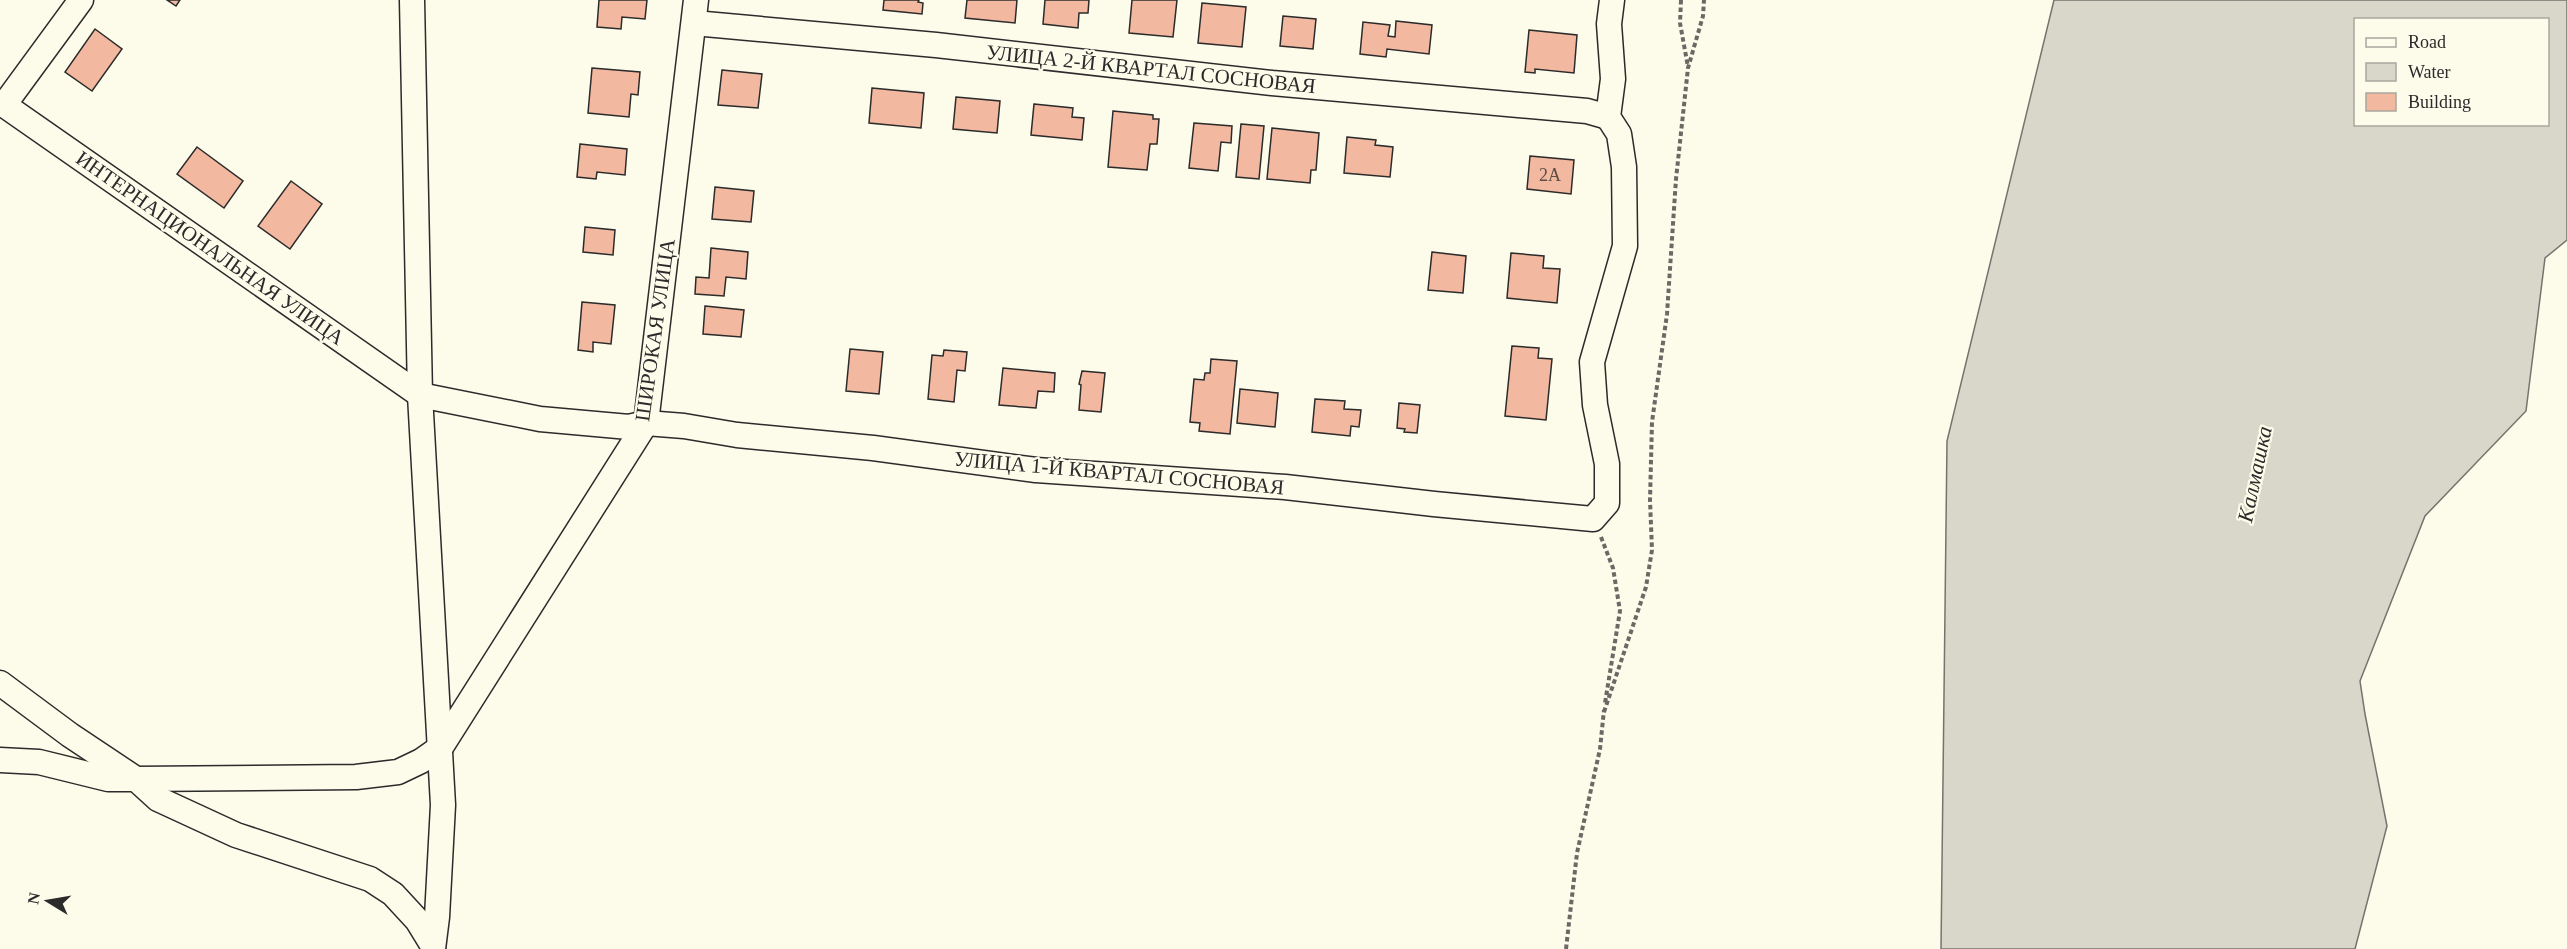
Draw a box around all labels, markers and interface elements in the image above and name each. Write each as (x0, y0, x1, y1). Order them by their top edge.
legend (2354, 18, 2549, 126)
text: Road (2408, 32, 2446, 52)
street label: УЛИЦА 2-Й КВАРТАЛ СОСНОВАЯ (985, 40, 1317, 98)
text: Water (2408, 62, 2451, 82)
text: Building (2408, 92, 2471, 112)
street label: ИНТЕРНАЦИОНАЛЬНАЯ УЛИЦА (71, 146, 349, 351)
house number: 2А (1539, 165, 1561, 185)
street label: ШИРОКАЯ УЛИЦА (630, 236, 680, 423)
water label: Калмашка (2232, 424, 2277, 525)
street label: УЛИЦА 1-Й КВАРТАЛ СОСНОВАЯ (953, 447, 1285, 499)
north arrow (18, 871, 78, 931)
text: N (24, 891, 43, 906)

